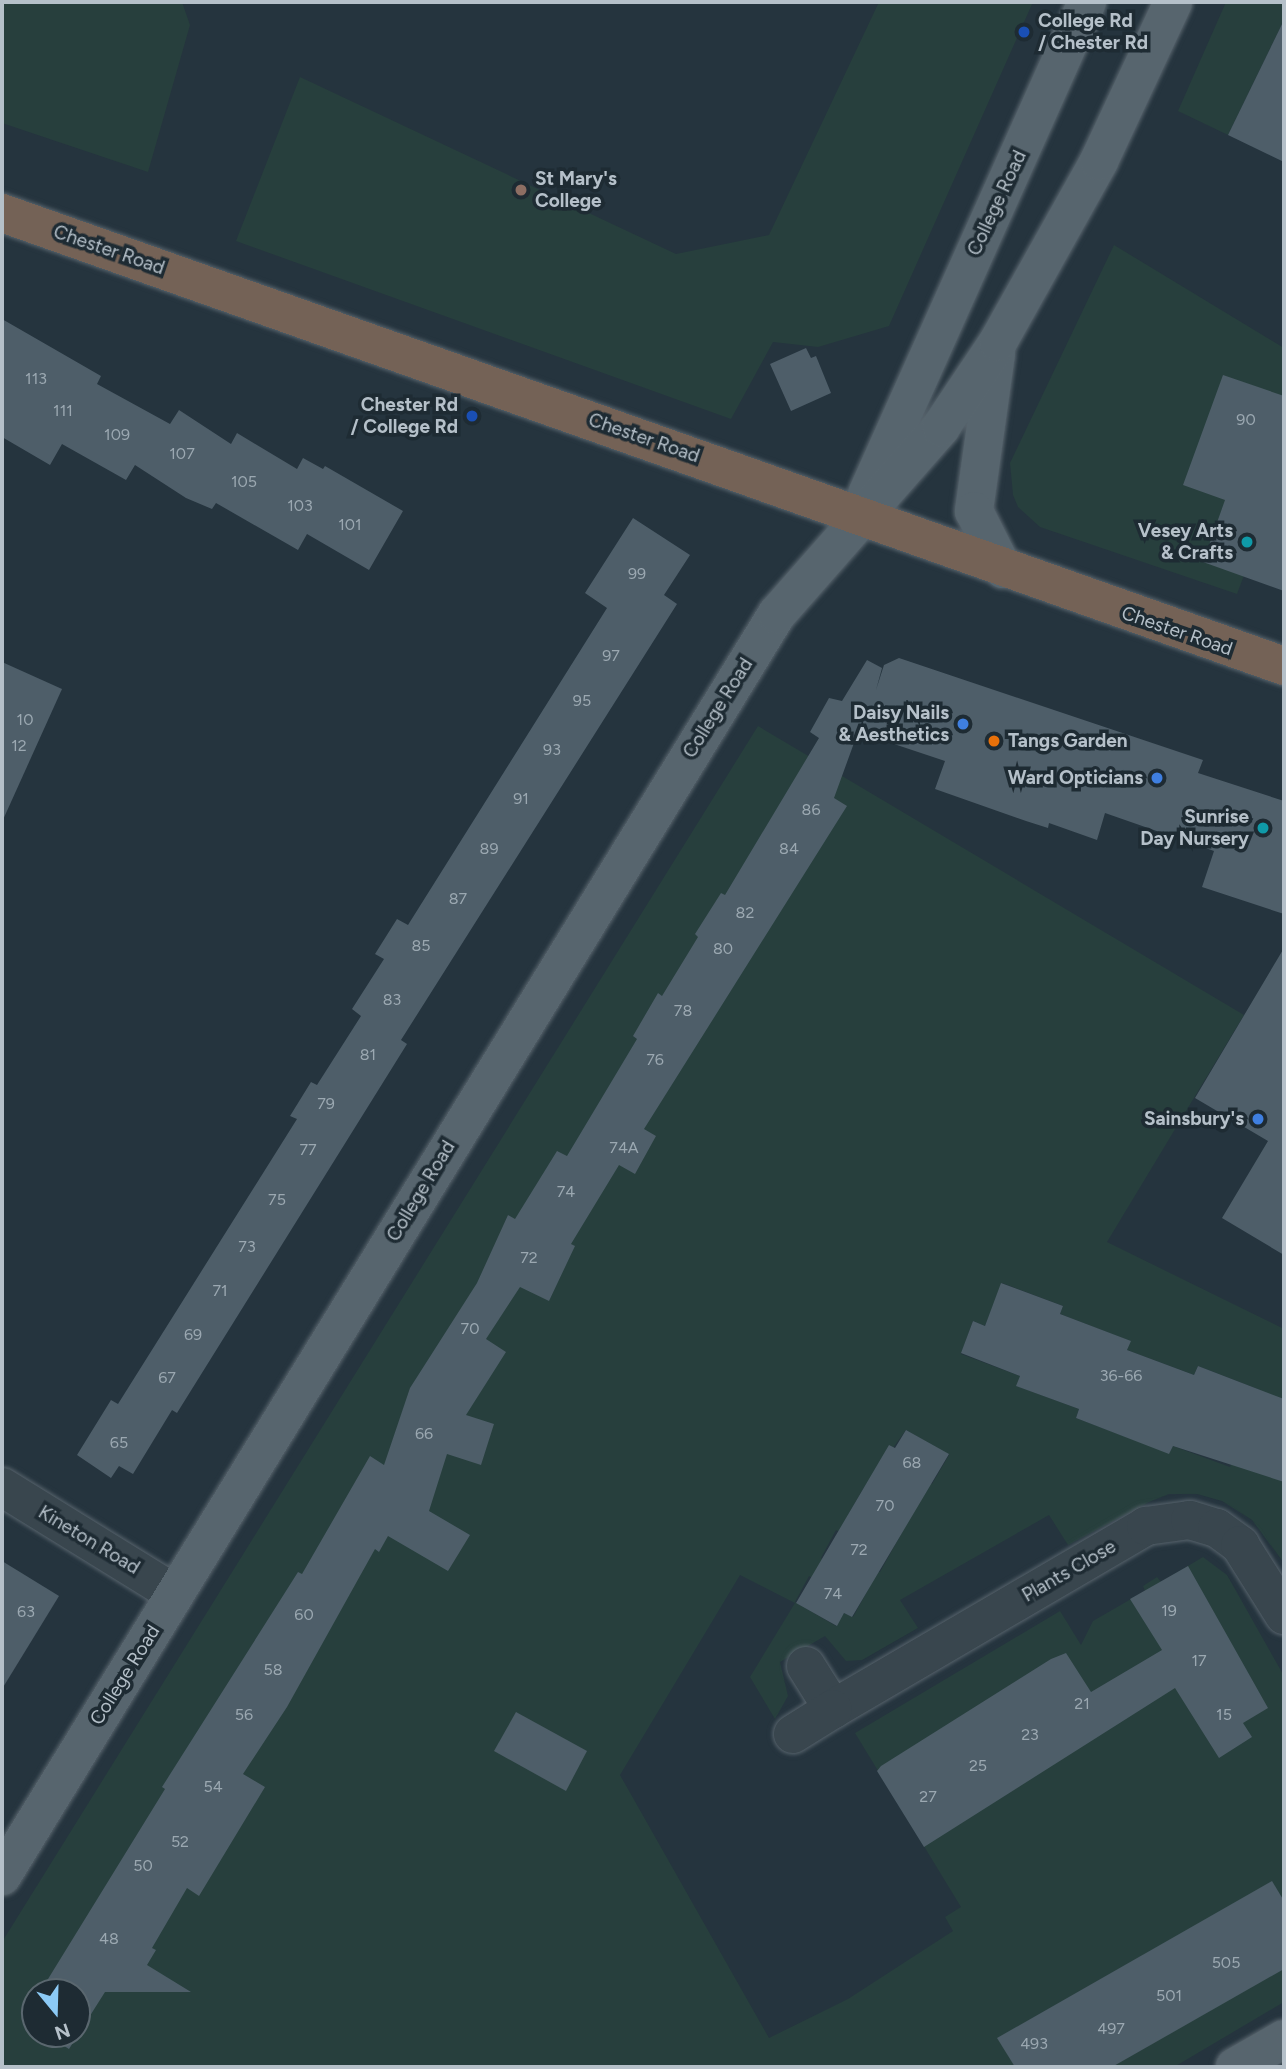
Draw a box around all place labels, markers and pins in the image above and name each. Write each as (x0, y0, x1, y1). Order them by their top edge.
place label: College Rd / Chester Rd (1038, 10, 1148, 54)
marker: College Rd / Chester Rd (1016, 24, 1032, 40)
place label: St Mary's College (535, 168, 617, 212)
marker: St Mary's College (513, 182, 529, 198)
place label: Chester Rd / College Rd (351, 394, 458, 438)
marker: Chester Rd / College Rd (464, 408, 480, 424)
place label: Vesey Arts & Crafts (1138, 520, 1233, 564)
marker: Vesey Arts & Crafts (1239, 534, 1255, 550)
place label: Daisy Nails & Aesthetics (839, 702, 949, 746)
marker: Daisy Nails & Aesthetics (955, 716, 971, 732)
place label: Tangs Garden (1008, 730, 1128, 752)
marker: Tangs Garden (986, 733, 1002, 749)
place label: Ward Opticians (1008, 767, 1143, 789)
marker: Ward Opticians (1149, 770, 1165, 786)
place label: Sunrise Day Nursery (1140, 806, 1249, 850)
marker: Sunrise Day Nursery (1255, 820, 1271, 836)
place label: Sainsbury's (1144, 1108, 1244, 1130)
marker: Sainsbury's (1250, 1111, 1266, 1127)

